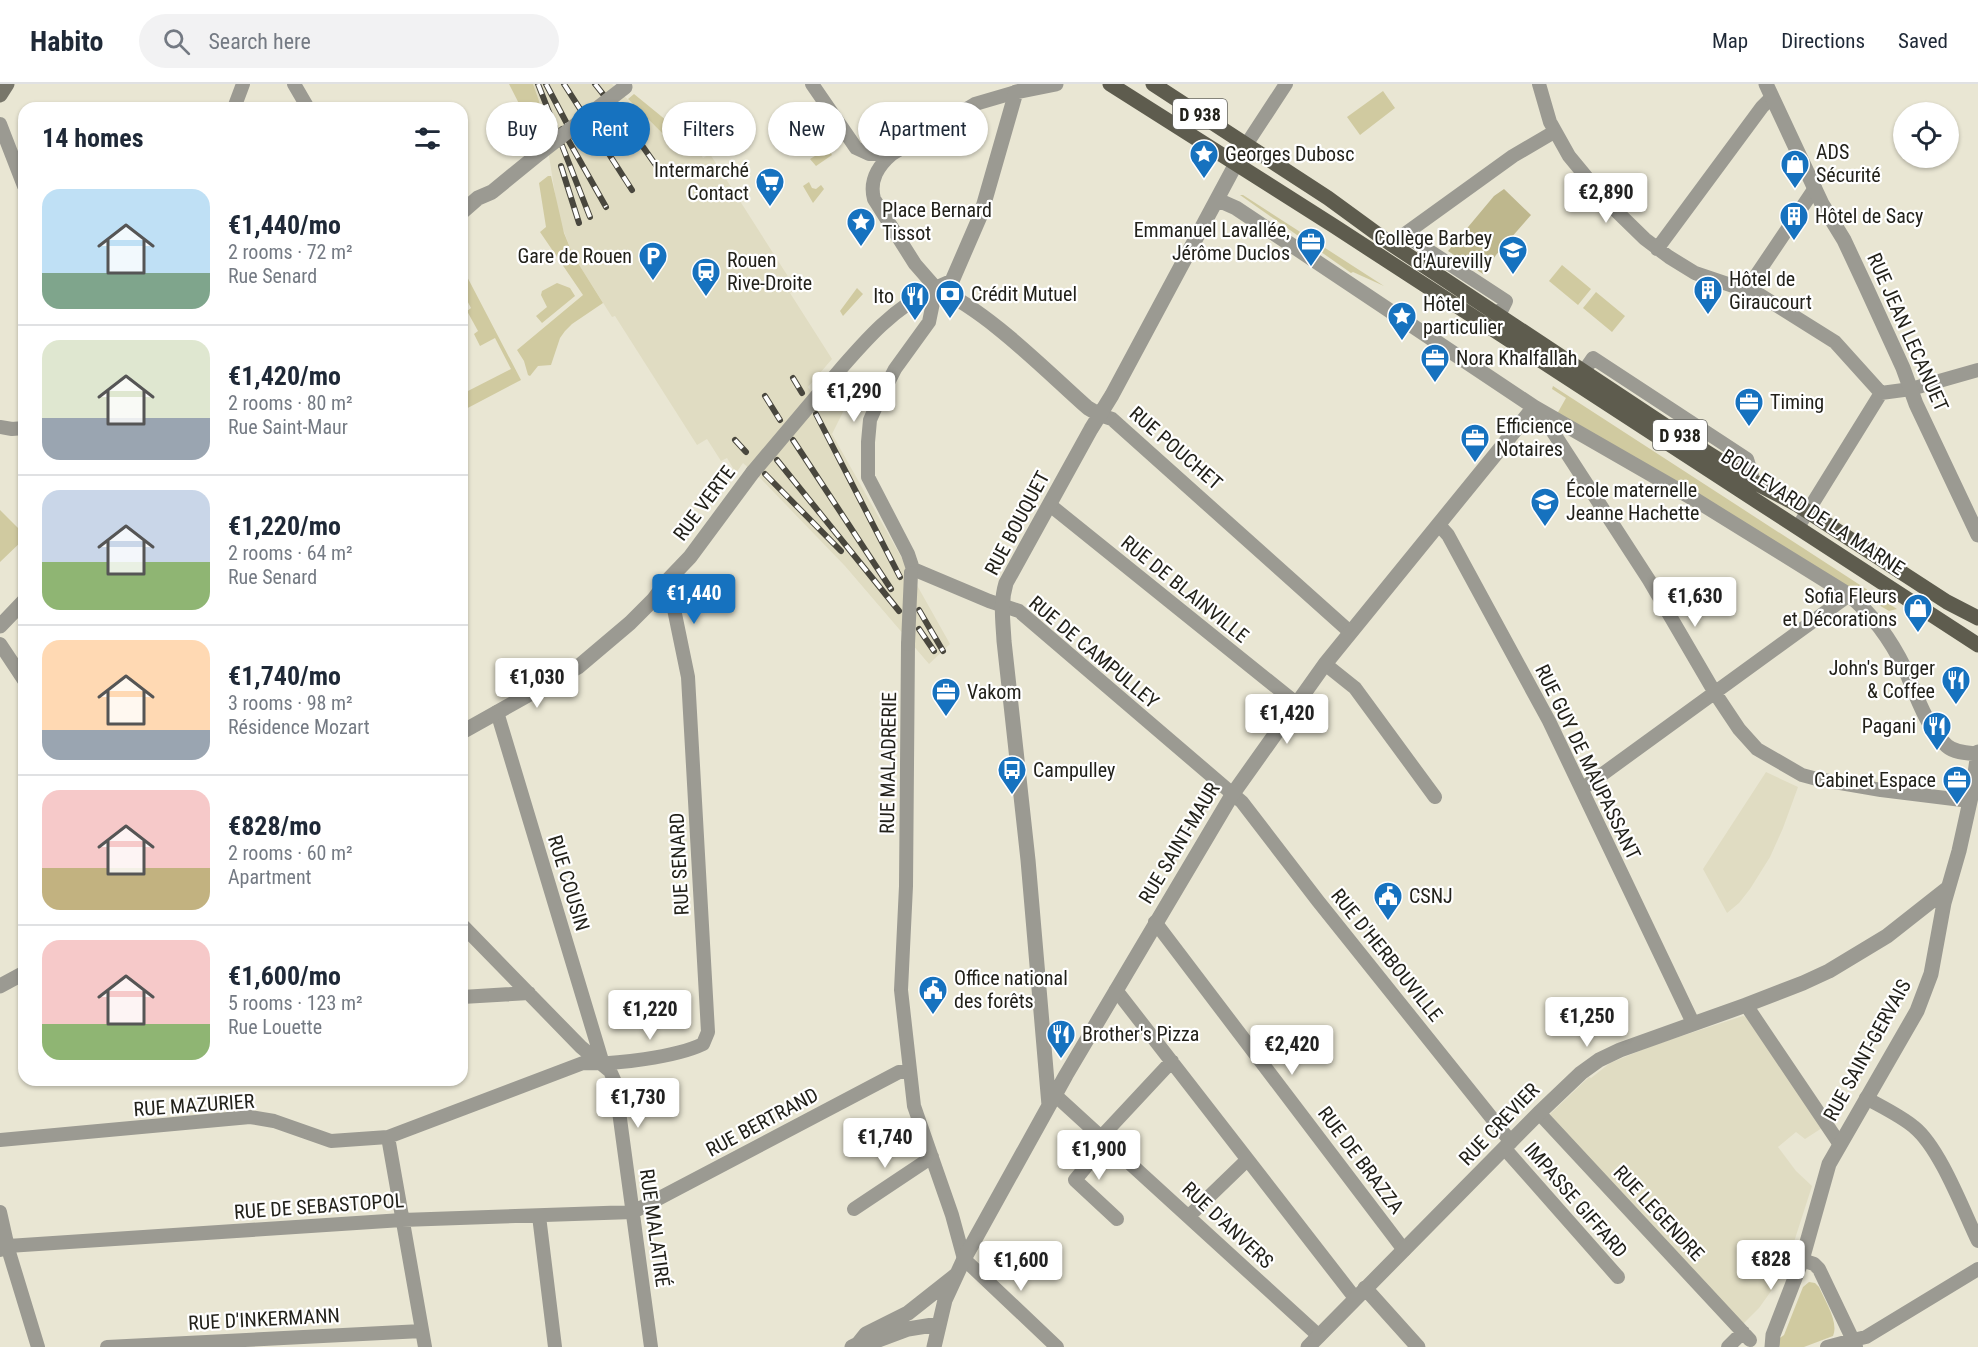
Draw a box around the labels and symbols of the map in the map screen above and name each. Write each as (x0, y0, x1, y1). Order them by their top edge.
road number: D 938 (1173, 99, 1227, 129)
place icon: Georges Dubosc (1188, 138, 1220, 180)
place label: ADS Sécurité (1816, 140, 1881, 187)
place label: Georges Dubosc (1225, 142, 1354, 166)
shop icon: ADS Sécurité (1779, 148, 1811, 190)
place label: Intermarché Contact (654, 158, 749, 205)
supermarket icon: Intermarché Contact (754, 166, 786, 208)
pin: €2,890 (1557, 173, 1655, 224)
place label: Place Bernard Tissot (882, 198, 992, 245)
building icon: Hôtel de Sacy (1778, 200, 1810, 242)
place label: Hôtel de Sacy (1815, 204, 1923, 228)
place icon: Place Bernard Tissot (845, 206, 877, 248)
place label: Emmanuel Lavallée, Jérôme Duclos (1134, 218, 1290, 265)
office icon: Emmanuel Lavallée, Jérôme Duclos (1295, 226, 1327, 268)
place label: Collège Barbey d'Aurevilly (1374, 226, 1492, 273)
school or university icon: Collège Barbey d'Aurevilly (1497, 234, 1529, 276)
parking icon: Gare de Rouen (637, 240, 669, 282)
place label: Gare de Rouen (517, 244, 632, 268)
place label: Rouen Rive-Droite (727, 248, 812, 295)
street label: RUE JEAN LECANUET (1862, 249, 1954, 415)
station icon: Rouen Rive-Droite (690, 256, 722, 298)
place label: Hôtel de Giraucourt (1729, 267, 1812, 314)
building icon: Hôtel de Giraucourt (1692, 274, 1724, 316)
bank icon: Crédit Mutuel (934, 278, 966, 320)
restaurant icon: Ito (899, 280, 931, 322)
place label: Crédit Mutuel (971, 282, 1077, 306)
place label: Ito (873, 284, 894, 308)
place label: Hôtel particulier (1423, 292, 1503, 339)
place icon: Hôtel particulier (1386, 300, 1418, 342)
office icon: Nora Khalfallah (1419, 342, 1451, 384)
place label: Nora Khalfallah (1456, 346, 1577, 370)
pin: €1,290 (805, 372, 903, 423)
office icon: Timing (1733, 386, 1765, 428)
place label: Timing (1770, 390, 1824, 414)
street label: RUE POUCHET (1125, 401, 1227, 495)
place label: Efficience Notaires (1496, 414, 1572, 461)
road number: D 938 (1653, 420, 1707, 450)
office icon: Efficience Notaires (1459, 422, 1491, 464)
street label: BOULEVARD DE LA MARNE (1717, 444, 1909, 580)
street label: RUE VERTE (668, 461, 740, 545)
street label: RUE BOUQUET (980, 467, 1054, 579)
place label: École maternelle Jeanne Hachette (1566, 478, 1699, 525)
school or university icon: École maternelle Jeanne Hachette (1529, 486, 1561, 528)
street label: RUE DE BLAINVILLE (1116, 530, 1254, 648)
pin: €1,440 (645, 574, 743, 625)
pin: €1,630 (1646, 577, 1744, 628)
place label: Sofia Fleurs et Décorations (1782, 584, 1897, 631)
street label: RUE DE CAMPULLEY (1024, 591, 1164, 714)
shop icon: Sofia Fleurs et Décorations (1902, 592, 1934, 634)
place label: John's Burger & Coffee (1829, 656, 1935, 703)
pin: €1,030 (488, 658, 586, 709)
street label: RUE GUY DE MAUPASSANT (1530, 660, 1646, 864)
restaurant icon: John's Burger & Coffee (1940, 664, 1972, 706)
office icon: Vakom (930, 676, 962, 718)
place label: Vakom (967, 680, 1021, 704)
street label: RUE MALADRERIE (875, 692, 901, 834)
pin: €1,420 (1238, 694, 1336, 745)
restaurant icon: Pagani (1921, 710, 1953, 752)
place label: Pagani (1862, 714, 1916, 738)
bus stop icon: Campulley (996, 754, 1028, 796)
place label: Campulley (1033, 758, 1115, 782)
office icon: Cabinet Espace (1941, 764, 1973, 806)
place label: Cabinet Espace (1814, 768, 1936, 792)
street label: RUE SAINT-MAUR (1133, 778, 1225, 908)
street label: RUE SENARD (664, 812, 694, 916)
street label: RUE COUSIN (543, 832, 595, 934)
public building icon: CSNJ (1372, 880, 1404, 922)
street label: RUE D'HERBOUVILLE (1326, 884, 1448, 1026)
place label: CSNJ (1409, 884, 1453, 908)
place label: Office national des forêts (954, 966, 1068, 1013)
public building icon: Office national des forêts (917, 974, 949, 1016)
street label: RUE SAINT-GERVAIS (1818, 975, 1916, 1125)
pin: €1,220 (601, 990, 699, 1041)
pin: €1,250 (1538, 997, 1636, 1048)
restaurant icon: Brother's Pizza (1045, 1018, 1077, 1060)
place label: Brother's Pizza (1082, 1022, 1199, 1046)
pin: €2,420 (1243, 1025, 1341, 1076)
pin: €1,730 (589, 1078, 687, 1129)
street label: RUE CREVIER (1454, 1078, 1544, 1170)
street label: RUE BERTRAND (702, 1082, 822, 1162)
street label: RUE MAZURIER (133, 1089, 256, 1121)
street label: RUE DE BRAZZA (1313, 1102, 1409, 1219)
pin: €1,740 (836, 1118, 934, 1169)
pin: €1,900 (1050, 1130, 1148, 1181)
street label: IMPASSE GIFFARD (1520, 1138, 1632, 1262)
street label: RUE LEGENDRE (1609, 1160, 1709, 1266)
street label: RUE MALATIRÉ (635, 1167, 675, 1289)
street label: RUE D'ANVERS (1177, 1177, 1279, 1273)
street label: RUE DE SEBASTOPOL (233, 1188, 405, 1224)
pin: €828 (1735, 1240, 1807, 1291)
pin: €1,600 (972, 1241, 1070, 1292)
street label: RUE D'INKERMANN (188, 1303, 340, 1335)

